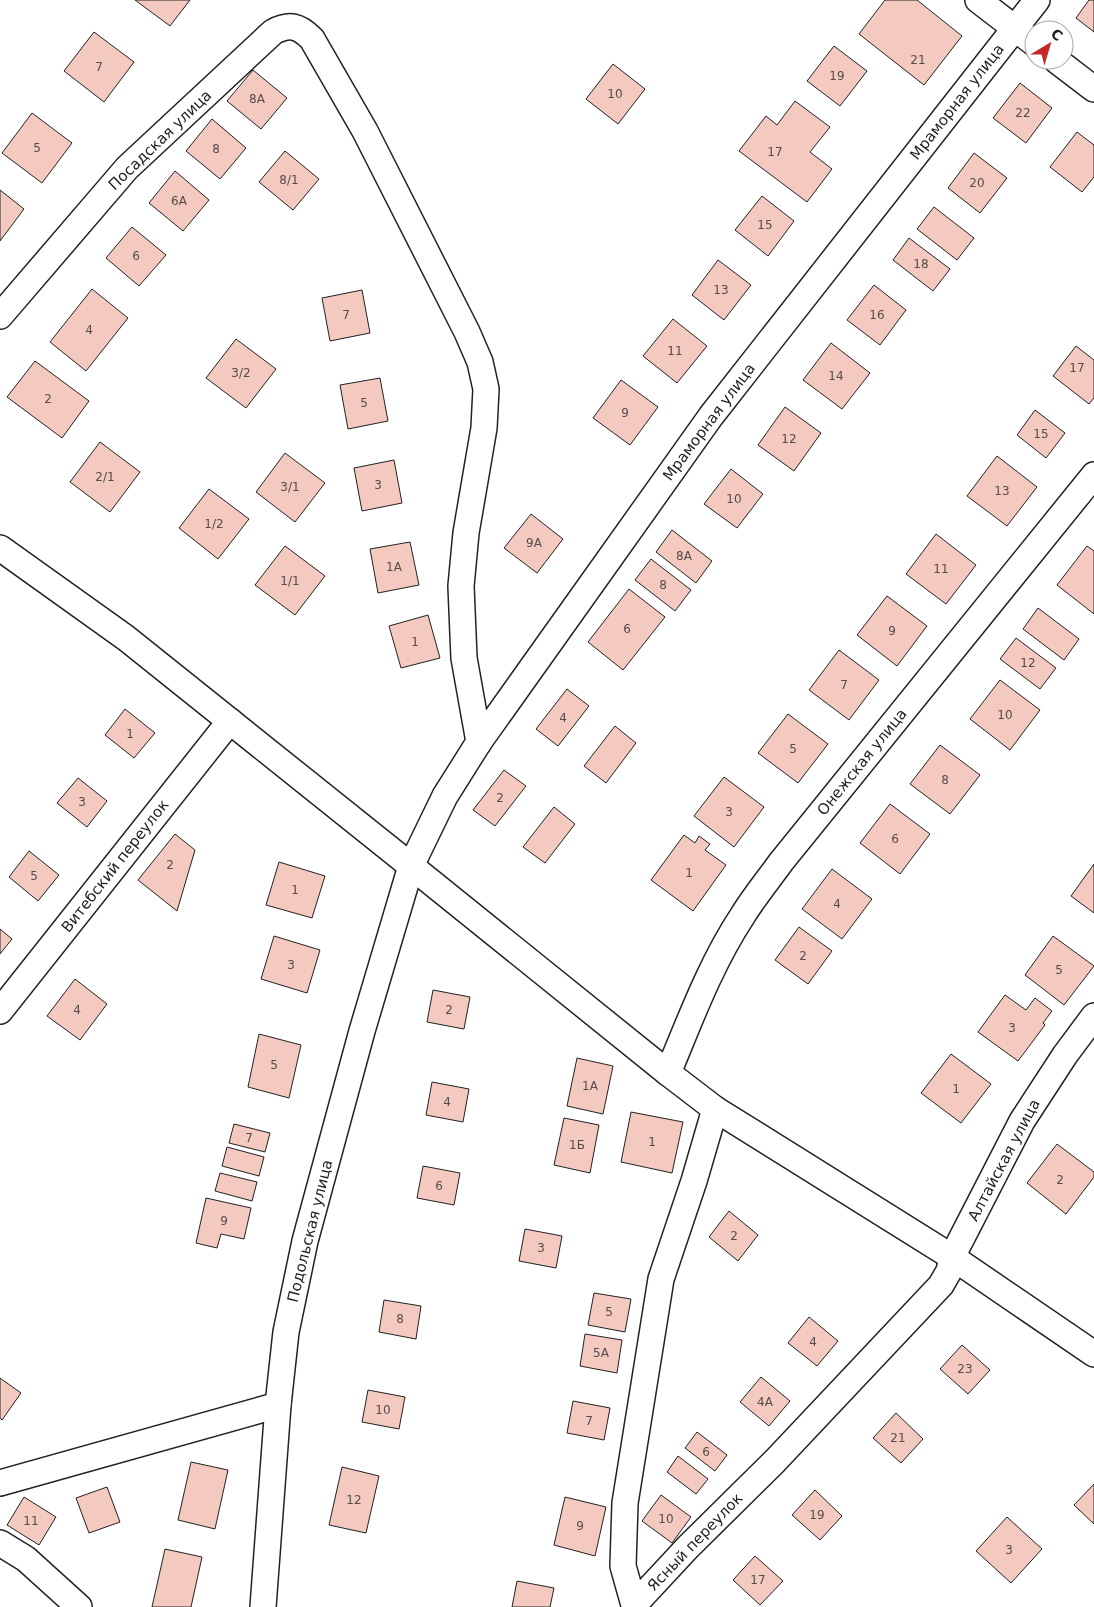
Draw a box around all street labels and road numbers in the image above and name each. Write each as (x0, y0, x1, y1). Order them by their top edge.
street label: Мраморная улица (906, 40, 1008, 164)
street label: Посадская улица (105, 86, 215, 194)
street label: Мраморная улица (659, 360, 759, 484)
street label: Онежская улица (813, 705, 911, 819)
street label: Витебский переулок (58, 796, 172, 936)
street label: Алтайская улица (964, 1096, 1044, 1224)
street label: Подольская улица (284, 1158, 336, 1304)
street label: Ясный переулок (644, 1489, 746, 1595)

